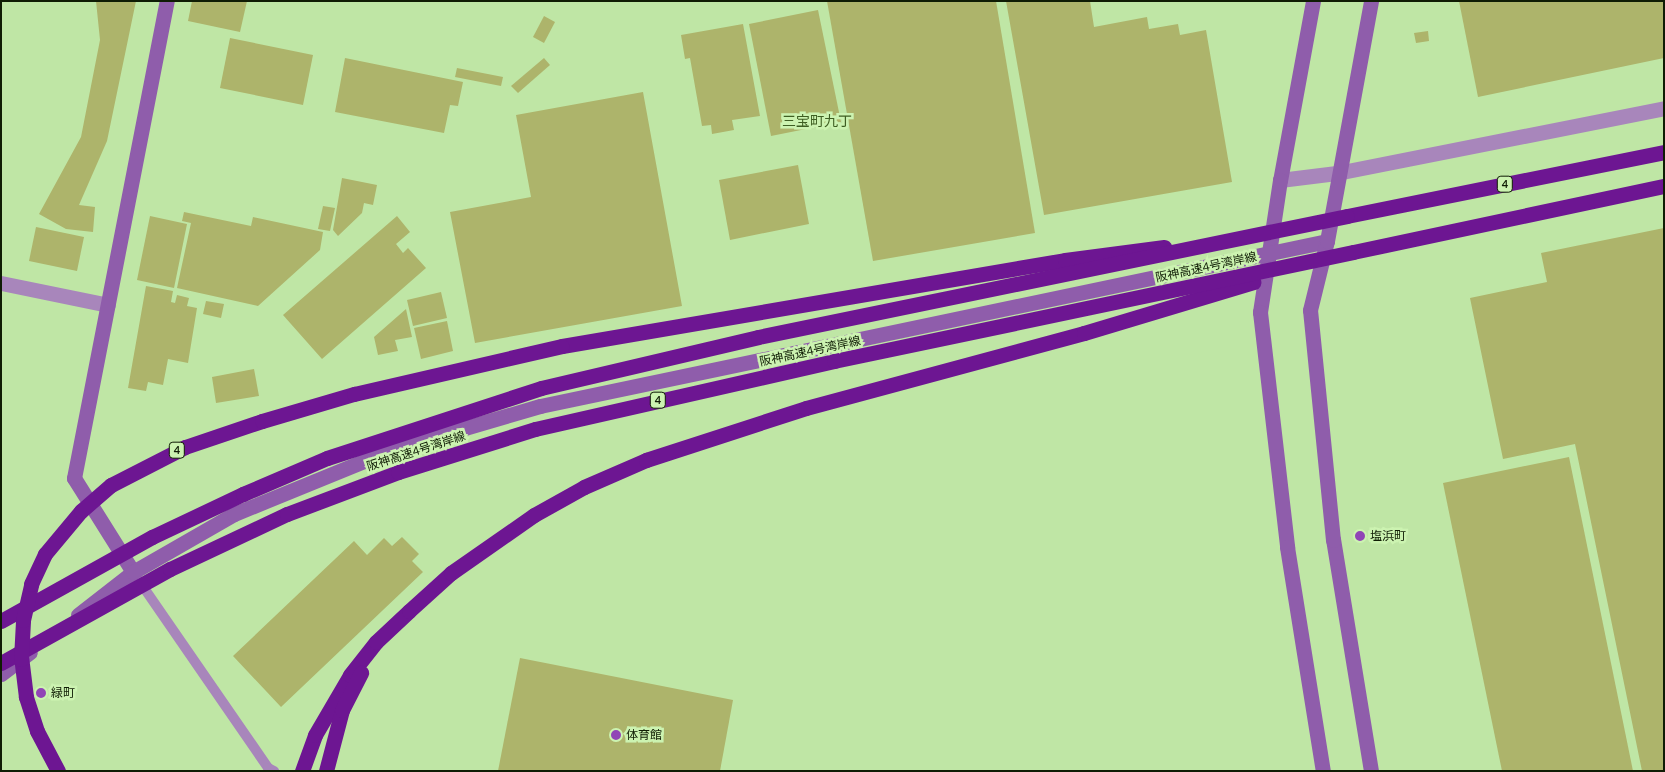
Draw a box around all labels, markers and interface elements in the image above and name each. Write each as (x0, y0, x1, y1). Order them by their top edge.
district label: 三宝町九丁 (782, 113, 852, 129)
road number: 4 (1496, 175, 1514, 192)
street label: 阪神高速4号湾岸線 (1154, 249, 1258, 285)
street label: 阪神高速4号湾岸線 (758, 333, 862, 369)
road number: 4 (649, 392, 667, 408)
street label: 阪神高速4号湾岸線 (365, 428, 467, 474)
road number: 4 (168, 442, 186, 458)
place label: 塩浜町 (1370, 529, 1406, 543)
marker: 塩浜町 (1354, 530, 1366, 542)
place label: 緑町 (51, 686, 75, 700)
marker: 緑町 (35, 687, 47, 699)
place label: 体育館 (626, 728, 662, 742)
marker: 体育館 (610, 729, 622, 741)

